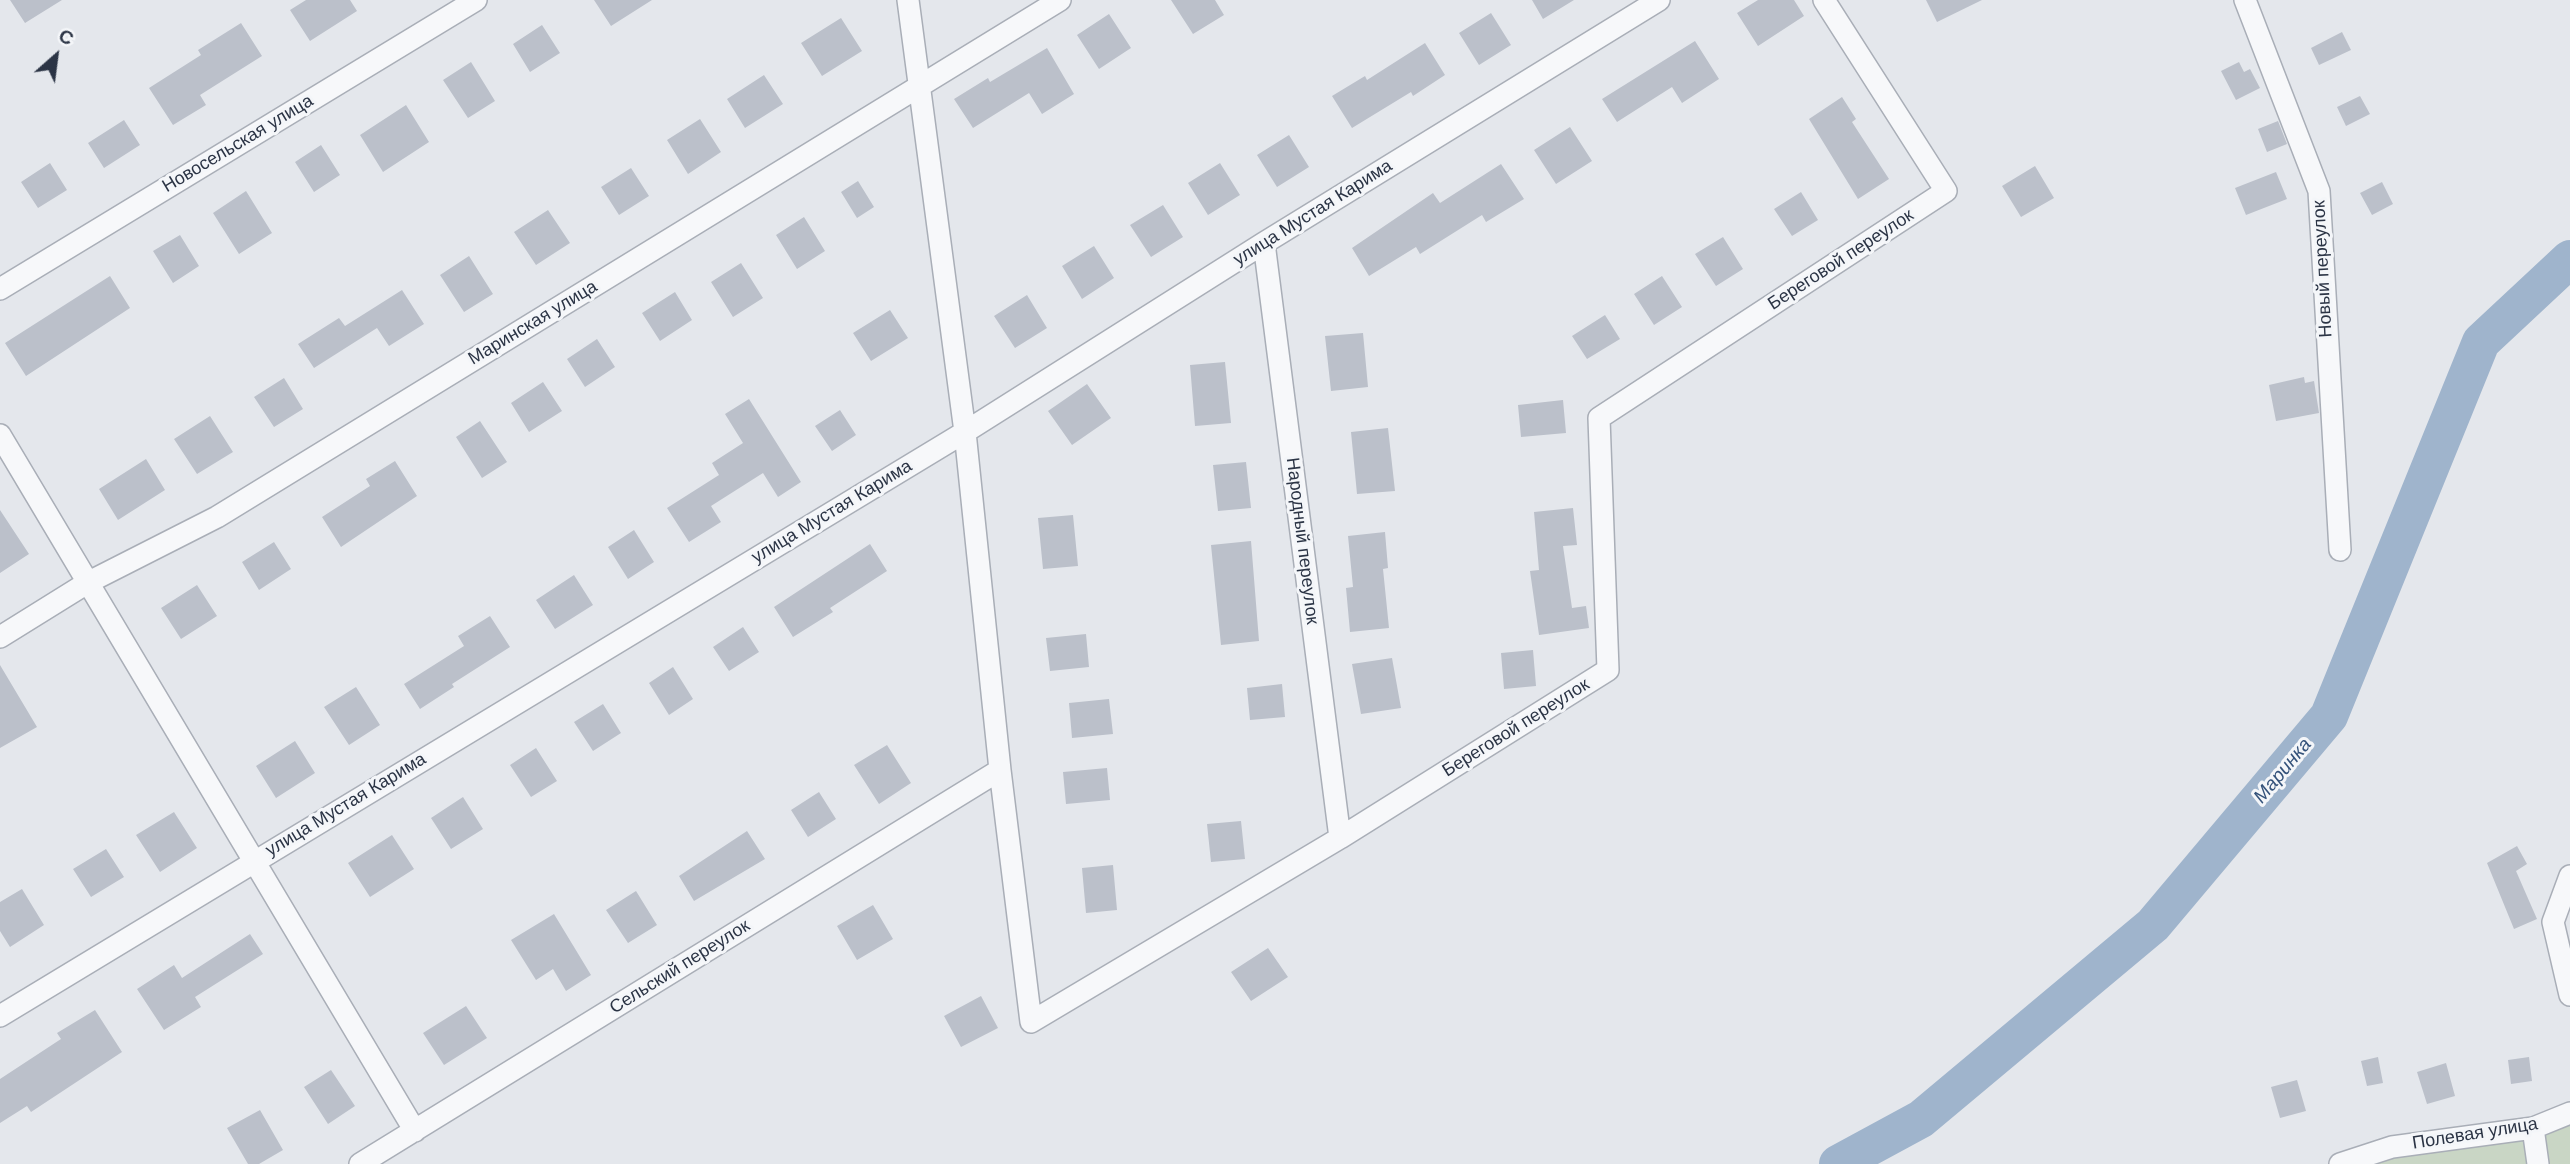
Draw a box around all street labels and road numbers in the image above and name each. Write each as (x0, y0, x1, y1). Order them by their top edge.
street label: Новосельская улица (159, 90, 317, 198)
street label: улица Мустая Карима (1230, 155, 1396, 271)
street label: Новый переулок (2309, 200, 2337, 338)
street label: Береговой переулок (1764, 205, 1918, 315)
street label: Маринская улица (465, 276, 601, 370)
street label: улица Мустая Карима (748, 456, 916, 568)
street label: Народный переулок (1281, 456, 1323, 626)
street label: Береговой переулок (1439, 674, 1593, 782)
street label: улица Мустая Карима (262, 749, 430, 861)
street label: Сельский переулок (606, 915, 754, 1019)
street label: Полевая улица (2411, 1113, 2539, 1155)

